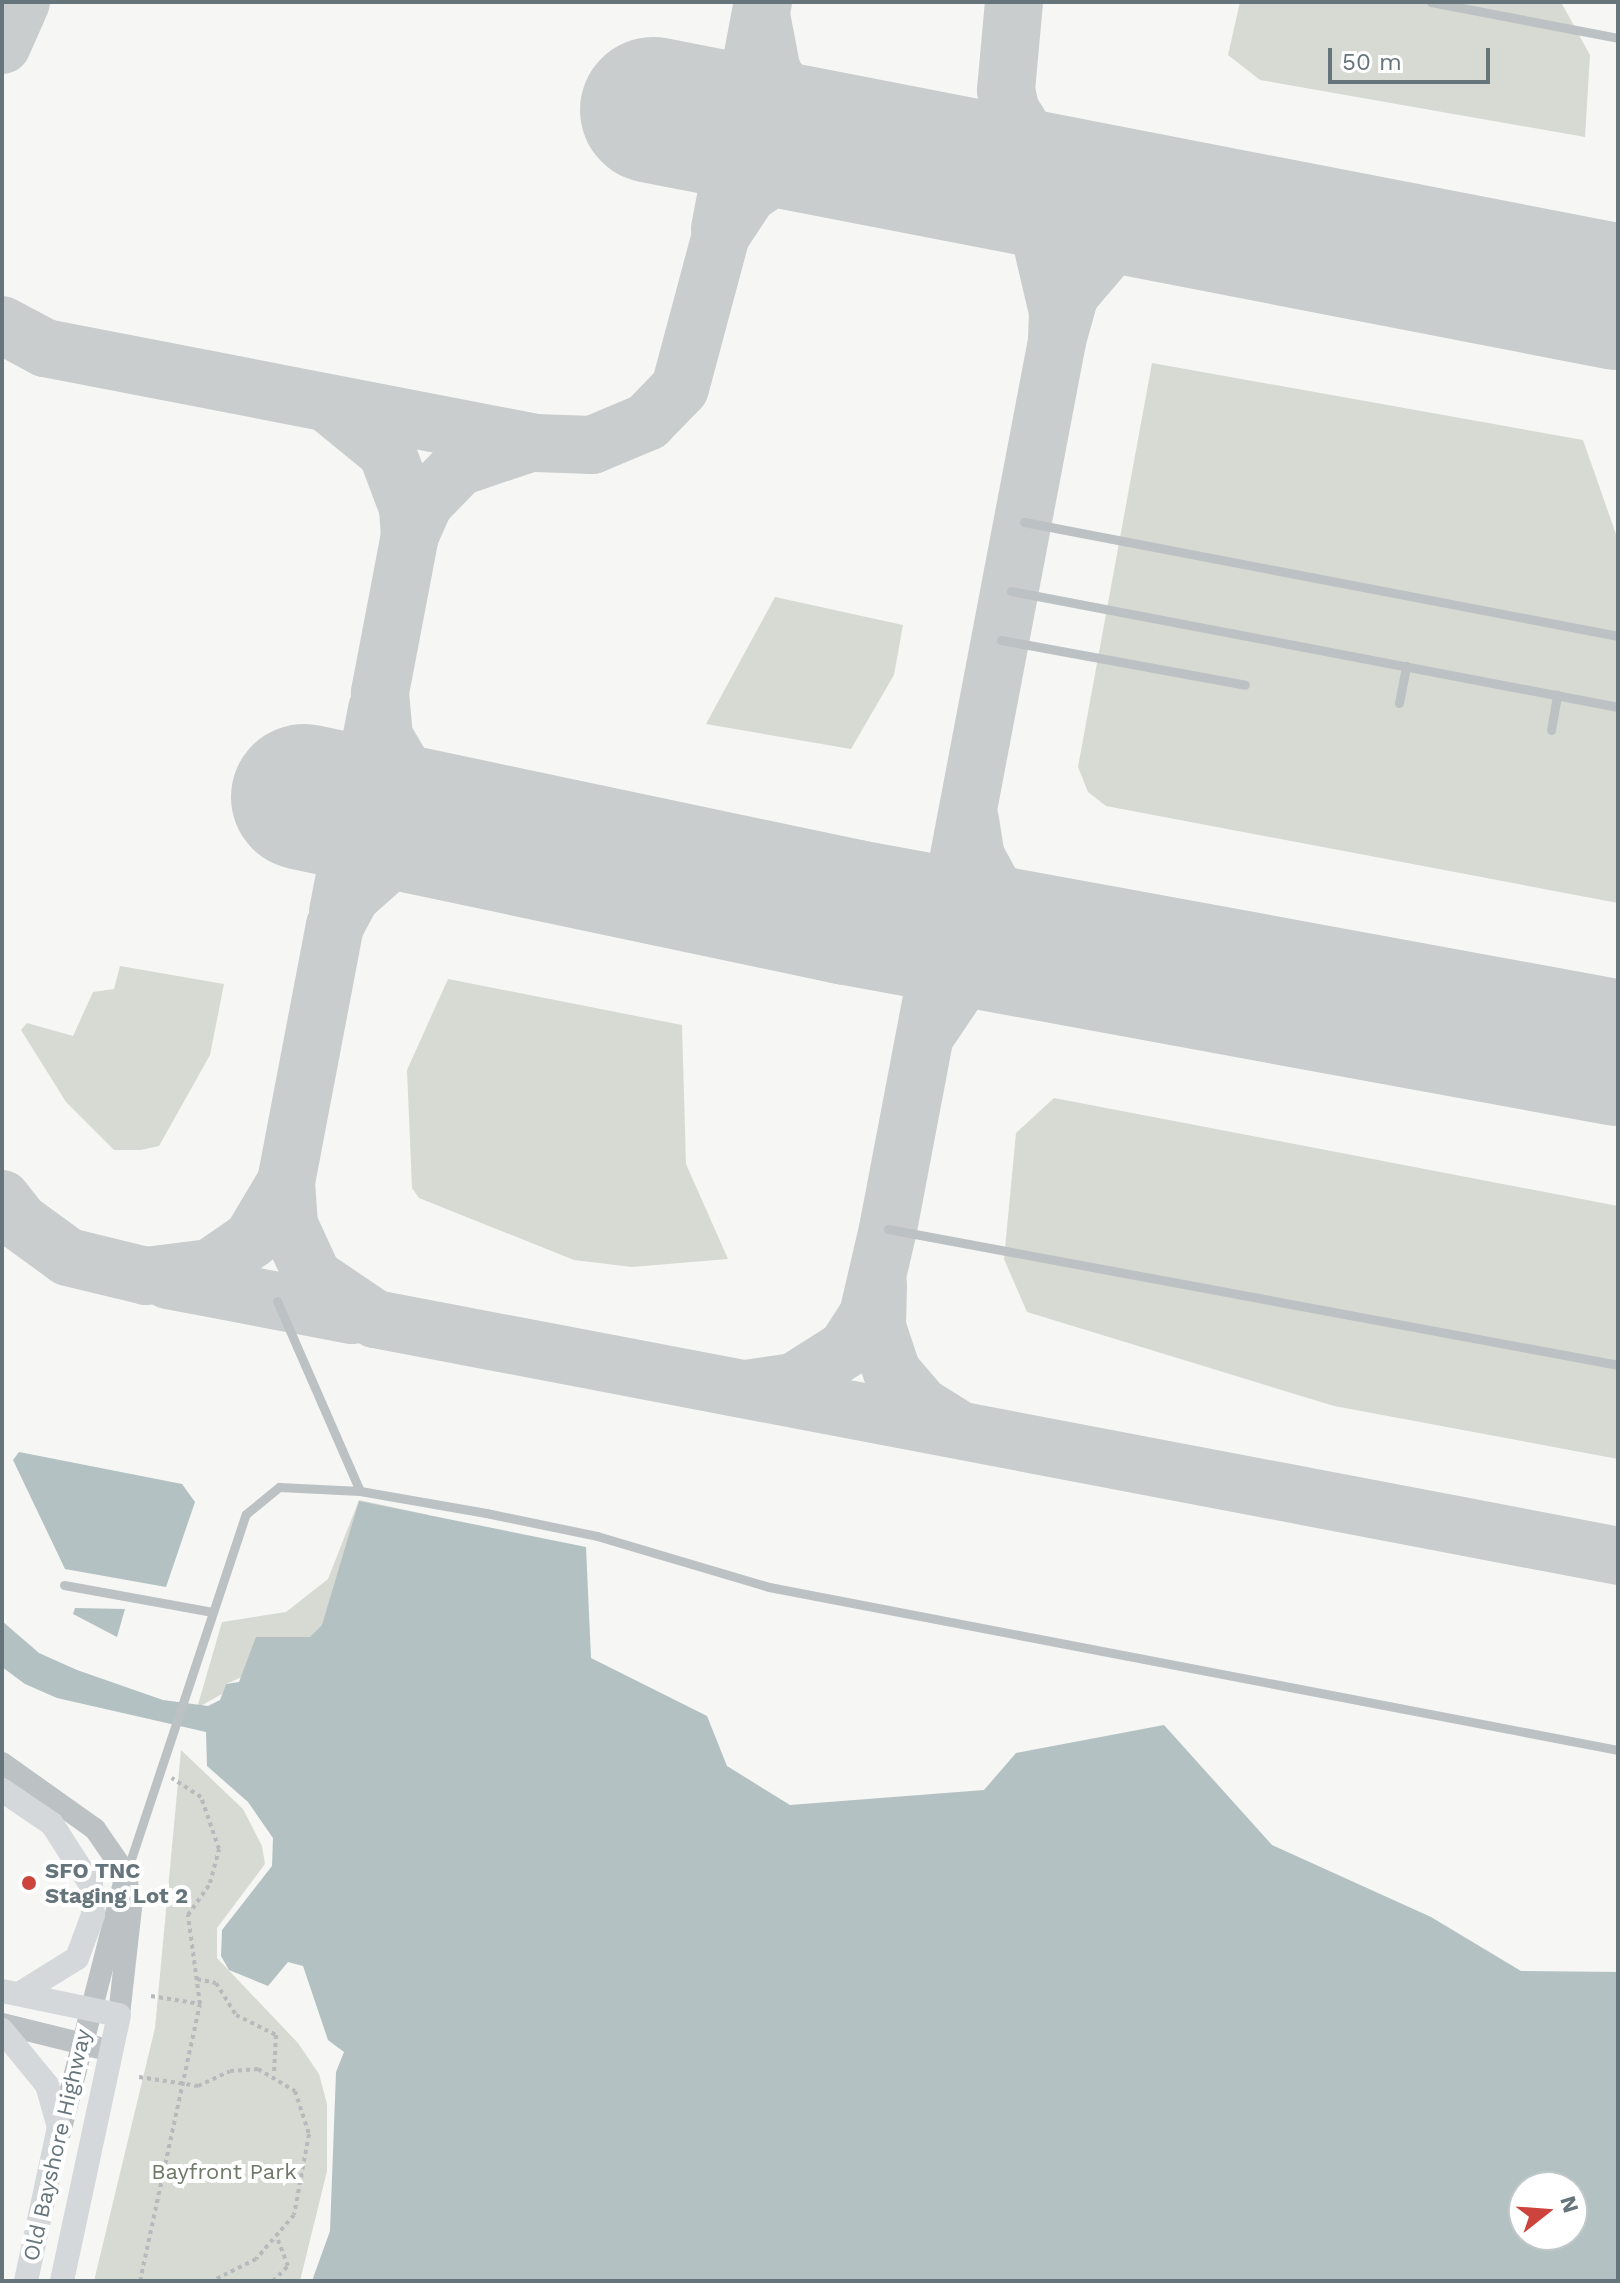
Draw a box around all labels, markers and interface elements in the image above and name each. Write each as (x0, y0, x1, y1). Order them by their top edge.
scale bar (1332, 32, 1494, 82)
text: 50 m (1342, 48, 1402, 76)
place label: SFO TNC Staging Lot 2 (45, 1857, 188, 1908)
marker: SFO TNC Staging Lot 2 (20, 1874, 38, 1892)
street label: Old Bayshore Highway (17, 2026, 97, 2264)
park label: Bayfront Park (151, 2159, 297, 2185)
north arrow (1508, 2171, 1588, 2251)
text: N (1555, 2193, 1584, 2216)

